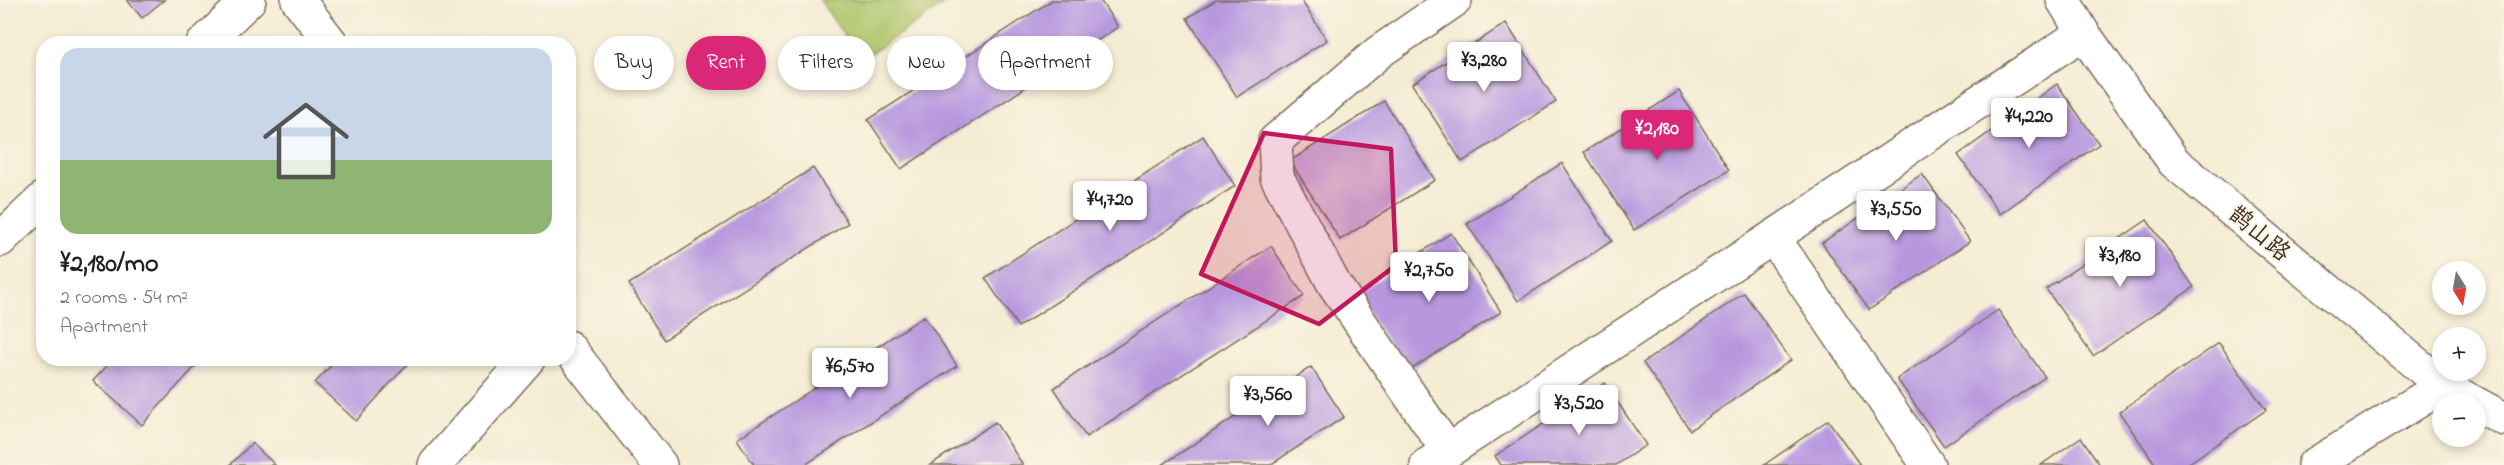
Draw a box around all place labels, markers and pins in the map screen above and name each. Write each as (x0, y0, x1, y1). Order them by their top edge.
pin: ¥3,280 (1435, 42, 1533, 93)
pin: ¥4,220 (1980, 98, 2078, 149)
pin: ¥2,180 (1608, 110, 1706, 161)
pin: ¥4,720 (1061, 181, 1159, 232)
pin: ¥3,550 (1847, 191, 1945, 242)
pin: ¥3,180 (2071, 237, 2169, 288)
pin: ¥2,750 (1380, 252, 1478, 303)
pin: ¥6,570 (801, 348, 899, 399)
pin: ¥3,560 (1219, 376, 1317, 427)
pin: ¥3,520 (1530, 385, 1628, 436)

